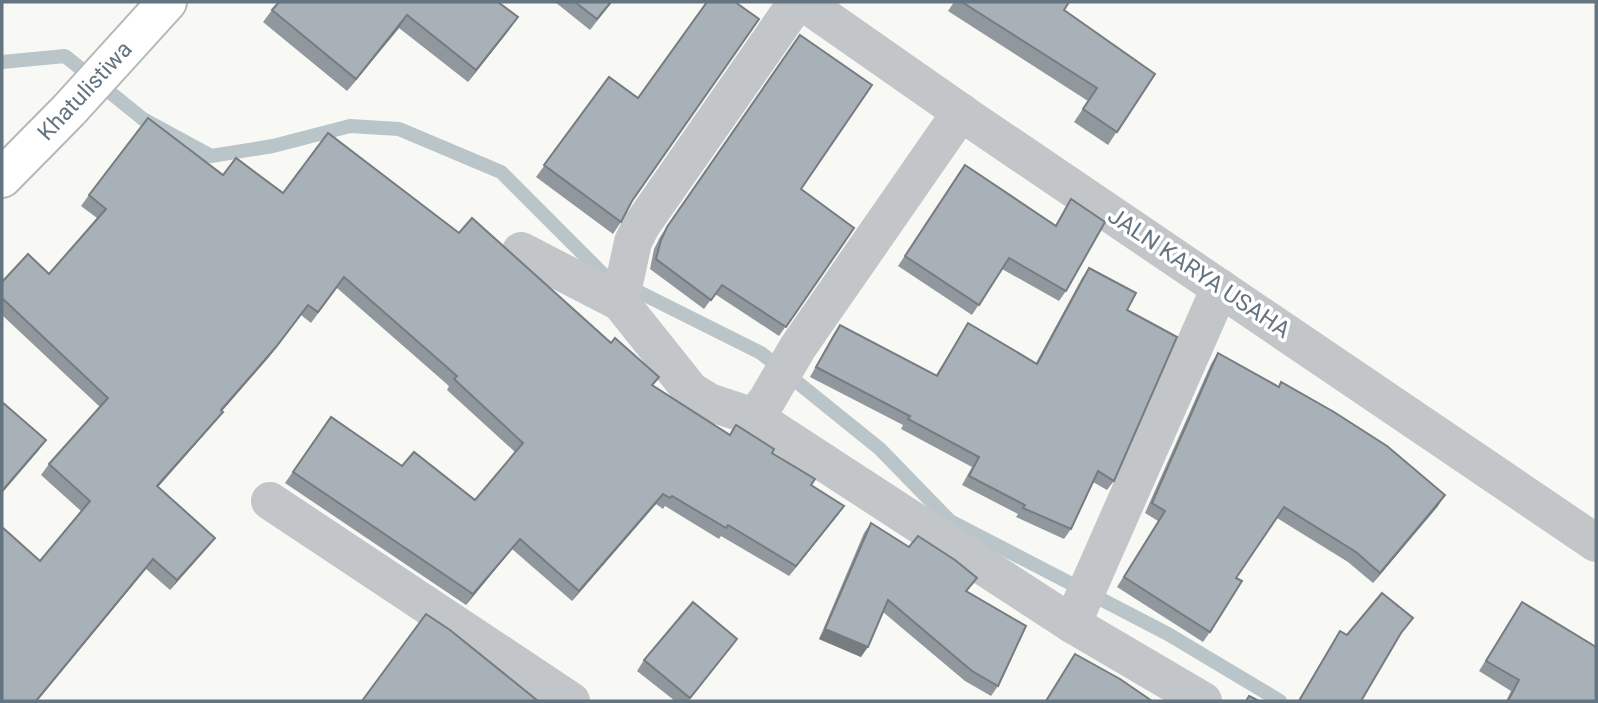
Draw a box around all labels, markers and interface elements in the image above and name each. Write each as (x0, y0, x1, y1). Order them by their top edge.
street label: Khatulistiwa (32, 36, 138, 146)
street label: JALN KARYA USAHA (1103, 202, 1295, 344)

